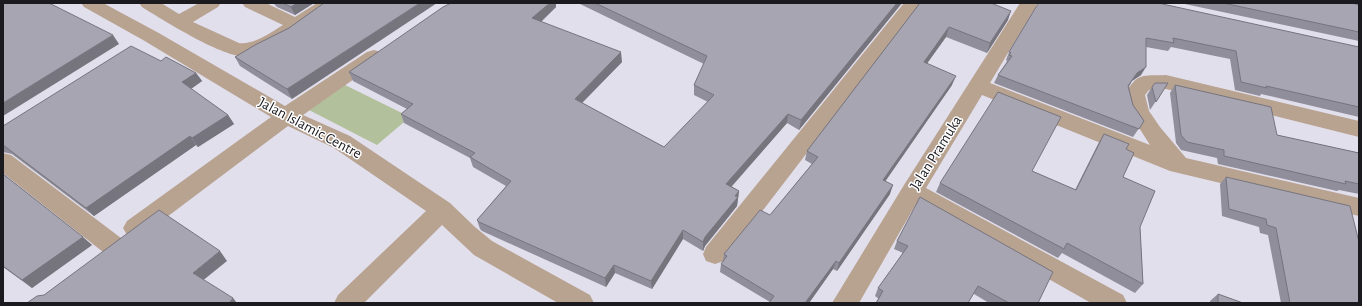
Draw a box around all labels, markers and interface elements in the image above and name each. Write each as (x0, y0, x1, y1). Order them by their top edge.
street label: Jalan Islamic Centre (256, 95, 364, 161)
street label: Jalan Pramuka (907, 113, 965, 193)

